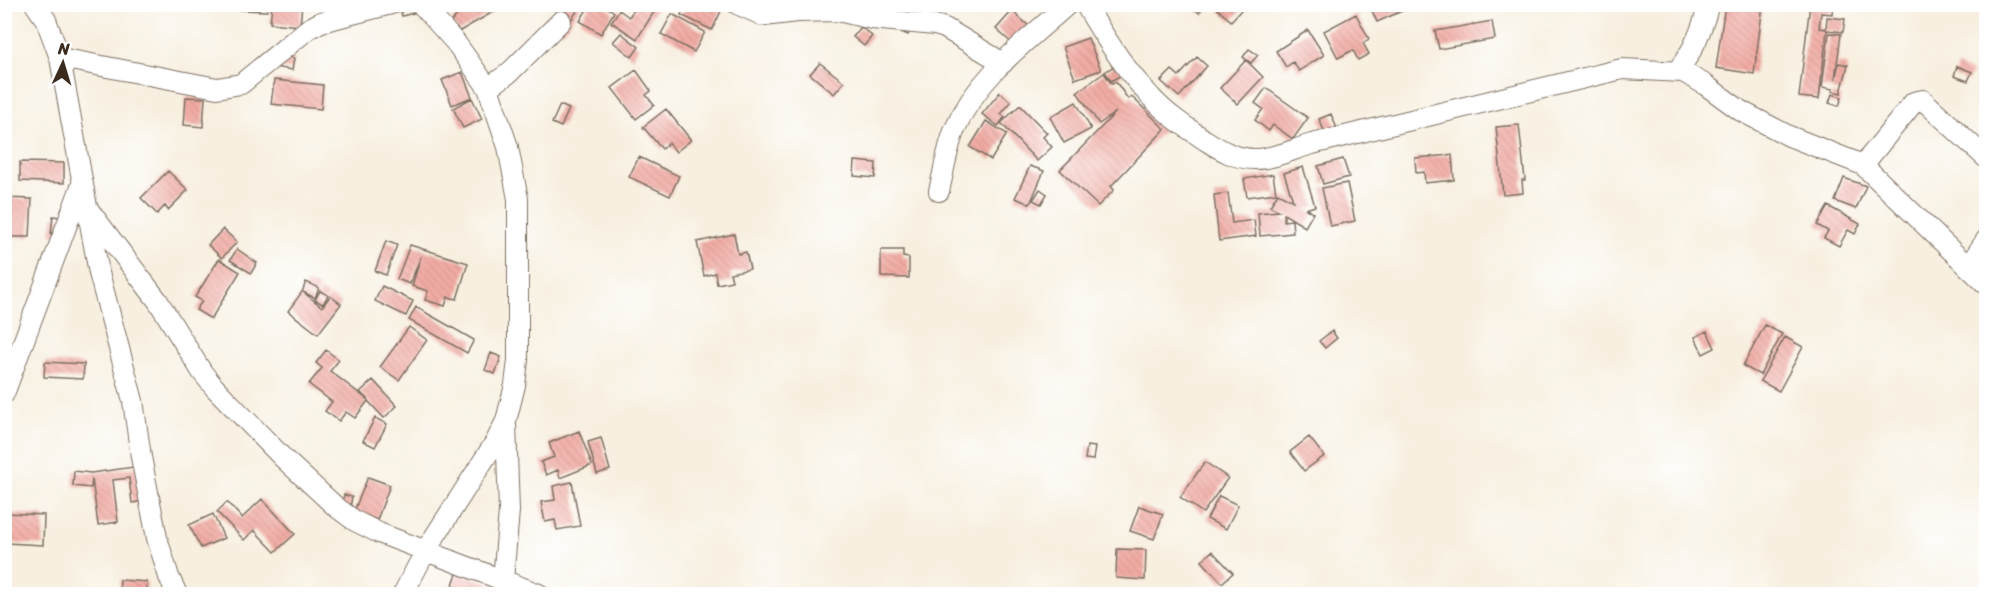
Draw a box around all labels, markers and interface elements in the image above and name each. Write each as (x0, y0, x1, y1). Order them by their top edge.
north arrow (33, 33, 93, 93)
text: N (56, 34, 71, 63)

